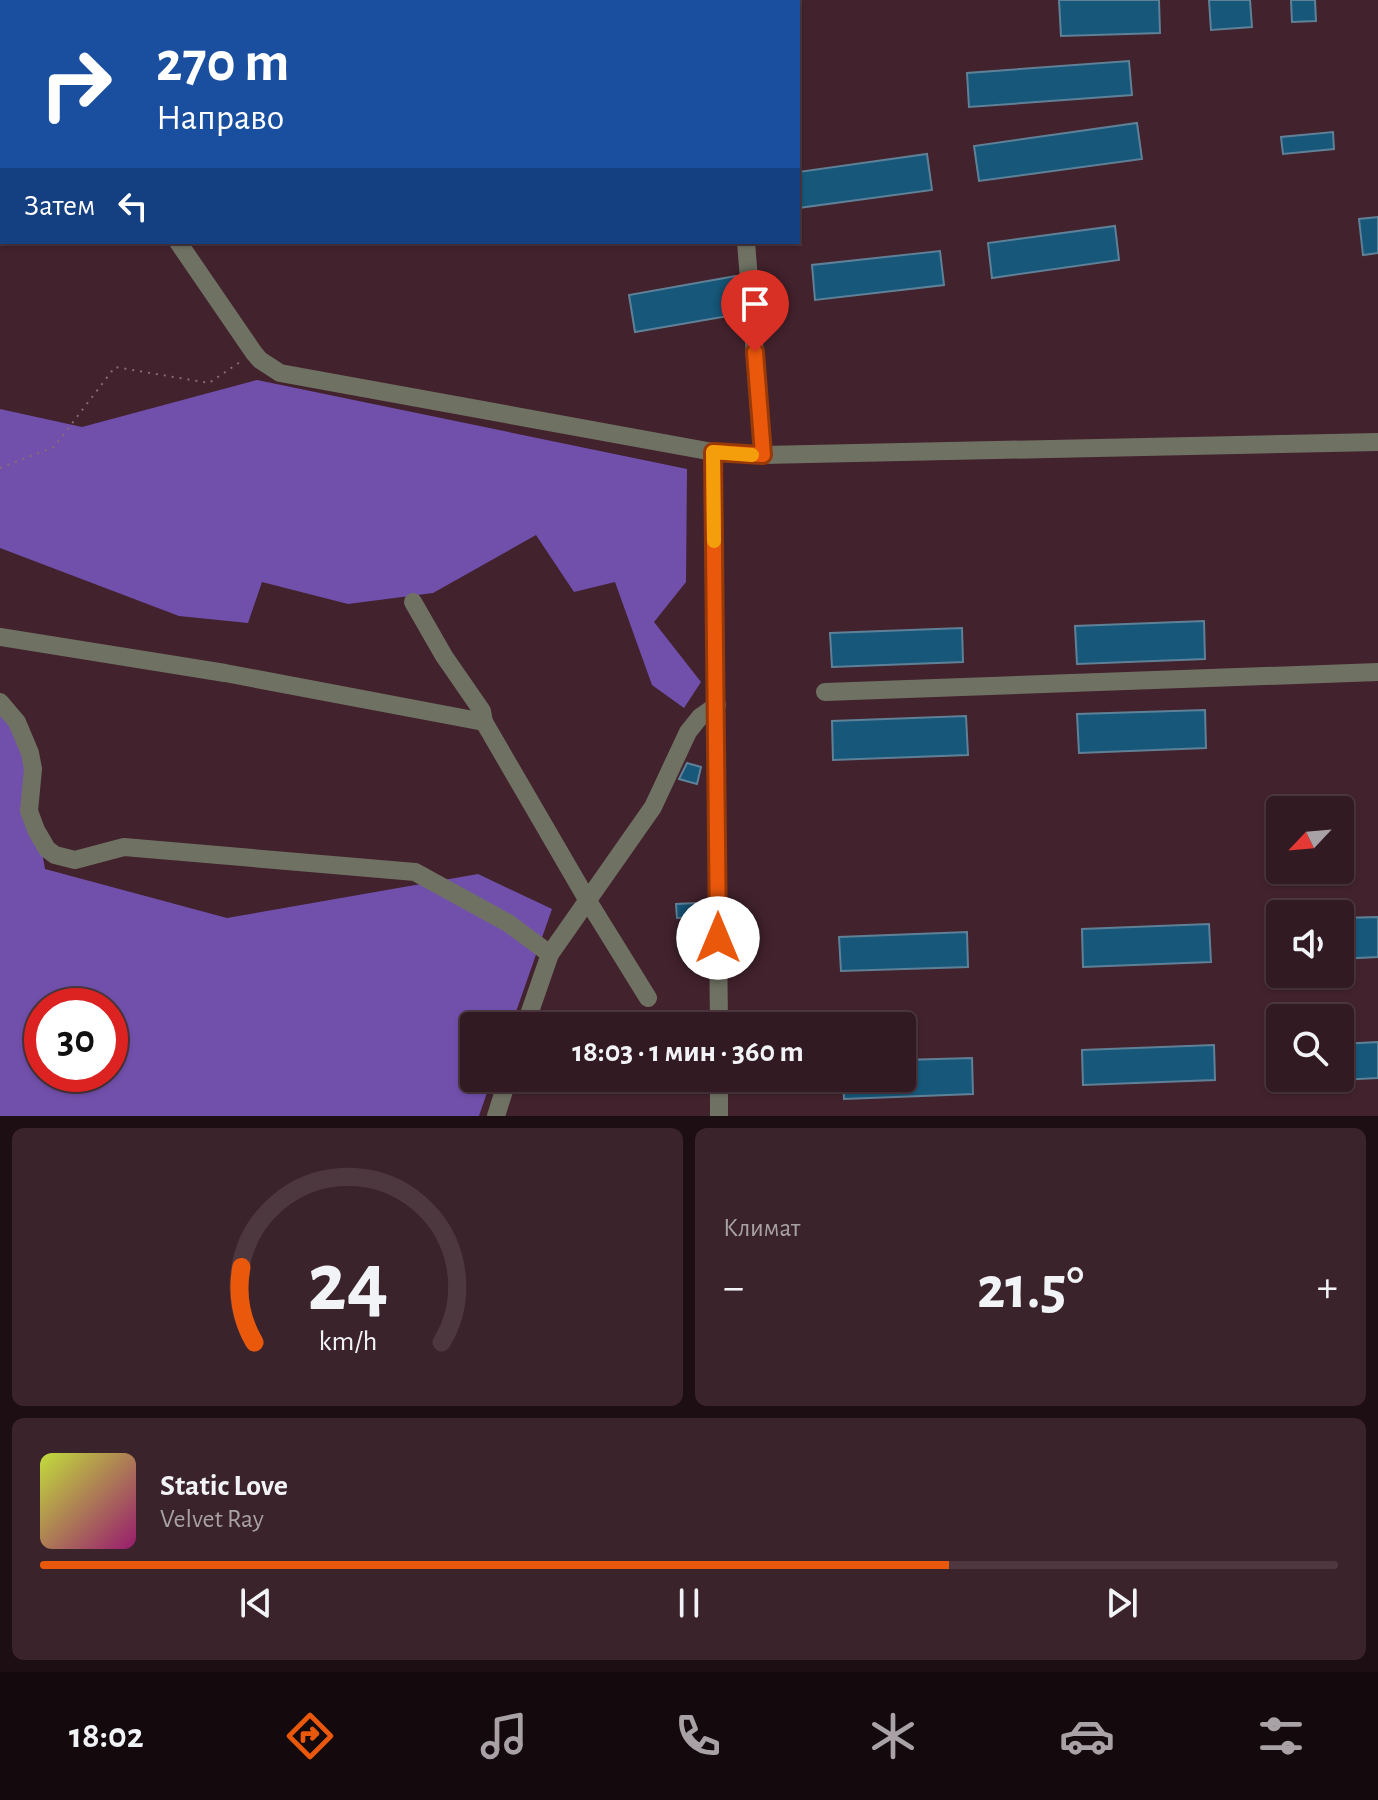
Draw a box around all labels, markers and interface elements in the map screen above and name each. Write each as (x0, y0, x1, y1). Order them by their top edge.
icon: right (24, 32, 128, 136)
text: 270 m (156, 35, 289, 91)
text: Направо (156, 100, 284, 136)
icon: left (111, 184, 155, 228)
text: Затем (24, 191, 95, 221)
pin (721, 270, 789, 352)
icon: arrive (733, 282, 777, 326)
north arrow (1266, 796, 1354, 884)
map controls (1266, 796, 1354, 1092)
position arrow (676, 896, 760, 980)
button: sound (1266, 900, 1354, 988)
speed limit sign: 30 (24, 988, 128, 1092)
button: search (1266, 1004, 1354, 1092)
text: 18:03 · 1 мин · 360 m (572, 1037, 804, 1067)
text: Климат (723, 1215, 800, 1241)
text: 24 (307, 1242, 388, 1326)
text: 21.5° (977, 1259, 1084, 1319)
text: − (723, 1266, 744, 1310)
text: + (1317, 1266, 1338, 1310)
text: km/h (318, 1327, 377, 1356)
text: Static Love (160, 1471, 288, 1501)
text: Velvet Ray (160, 1506, 264, 1532)
icon: previous (234, 1581, 278, 1625)
icon: pause (667, 1581, 711, 1625)
icon: next (1100, 1581, 1144, 1625)
icon: directions (282, 1708, 338, 1764)
icon: music (476, 1708, 532, 1764)
icon: phone (670, 1708, 726, 1764)
icon: climate (865, 1708, 921, 1764)
icon: car (1059, 1708, 1115, 1764)
icon: filters (1253, 1708, 1309, 1764)
text: 18:02 (69, 1718, 144, 1754)

